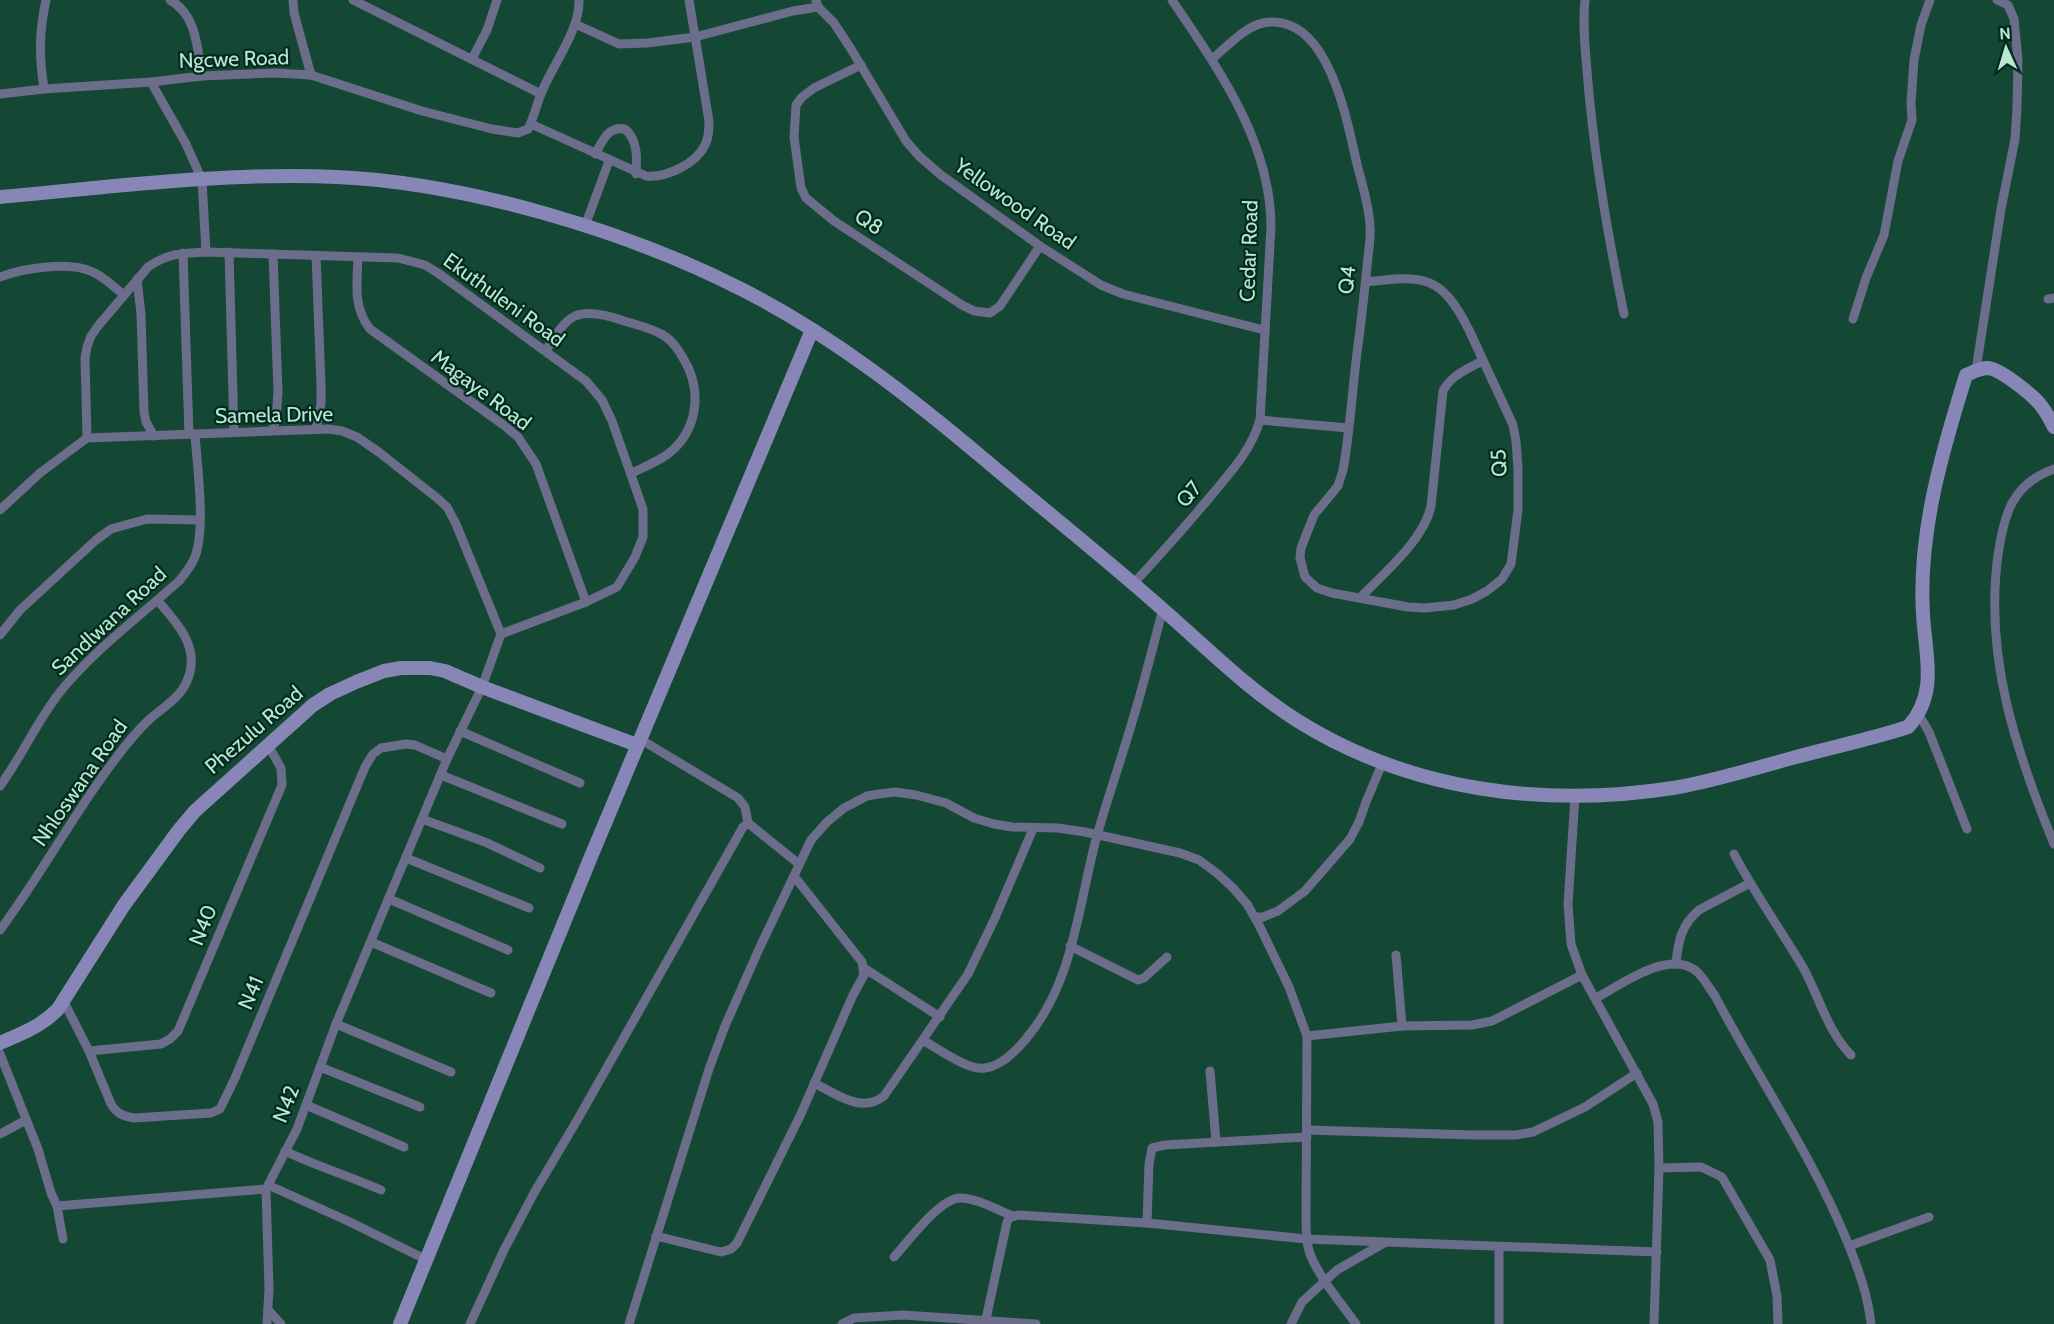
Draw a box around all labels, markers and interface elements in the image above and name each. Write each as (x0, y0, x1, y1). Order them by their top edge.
north arrow (1976, 18, 2036, 78)
text: N (1999, 24, 2011, 43)
street label: Ngcwe Road (178, 44, 290, 73)
street label: Yellowood Road (949, 152, 1081, 255)
street label: Cedar Road (1234, 200, 1263, 302)
street label: Q8 (850, 203, 888, 240)
street label: Ekuthuleni Road (439, 247, 570, 352)
street label: Q4 (1333, 265, 1360, 295)
street label: Magaye Road (426, 344, 536, 435)
street label: Samela Drive (215, 401, 334, 428)
street label: Q5 (1485, 449, 1512, 477)
street label: Q7 (1171, 475, 1207, 512)
street label: Sandlwana Road (46, 561, 171, 680)
street label: Phezulu Road (200, 680, 308, 779)
street label: Nhloswana Road (27, 715, 132, 851)
street label: N40 (183, 901, 222, 949)
street label: N41 (232, 972, 269, 1013)
street label: N42 (267, 1082, 304, 1126)

